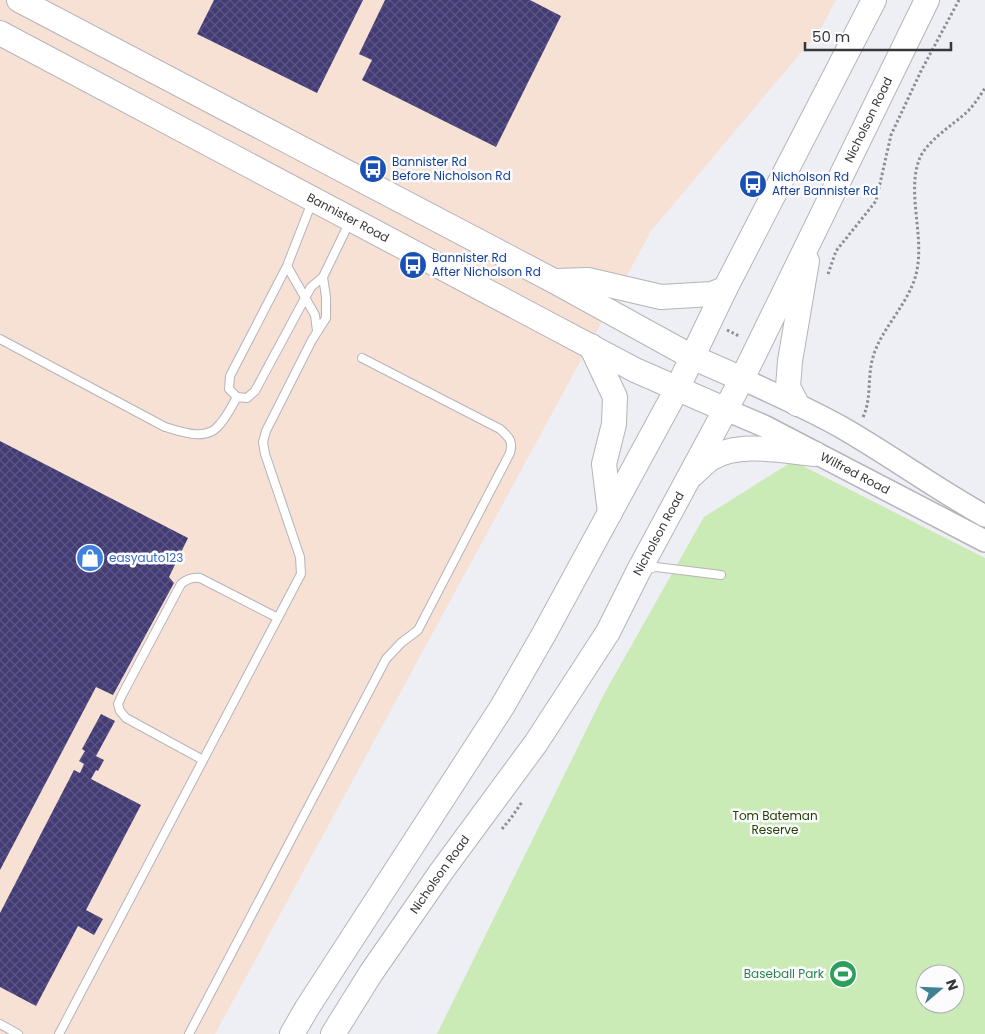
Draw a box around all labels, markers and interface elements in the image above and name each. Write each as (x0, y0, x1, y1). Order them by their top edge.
scale bar (805, 20, 951, 52)
text: 50 m (812, 26, 850, 47)
street label: Nicholson Road (840, 74, 896, 165)
place label: Bannister Rd Before Nicholson Rd (392, 153, 511, 184)
bus stop icon: Bannister Rd Before Nicholson Rd (358, 154, 388, 184)
place label: Nicholson Rd After Bannister Rd (772, 168, 878, 199)
bus stop icon: Nicholson Rd After Bannister Rd (738, 169, 768, 199)
street label: Bannister Road (304, 188, 392, 246)
place label: Bannister Rd After Nicholson Rd (432, 249, 541, 280)
bus stop icon: Bannister Rd After Nicholson Rd (398, 250, 428, 280)
street label: Wilfred Road (818, 448, 893, 498)
street label: Nicholson Road (629, 488, 688, 578)
shop icon: easyauto123 (75, 543, 105, 573)
place label: easyauto123 (109, 549, 183, 566)
park label: Tom Bateman Reserve (732, 807, 818, 838)
street label: Nicholson Road (406, 831, 473, 917)
sports icon: Baseball Park (828, 959, 858, 989)
north arrow (915, 964, 965, 1014)
place label: Baseball Park (744, 965, 825, 982)
text: N (941, 977, 963, 993)

